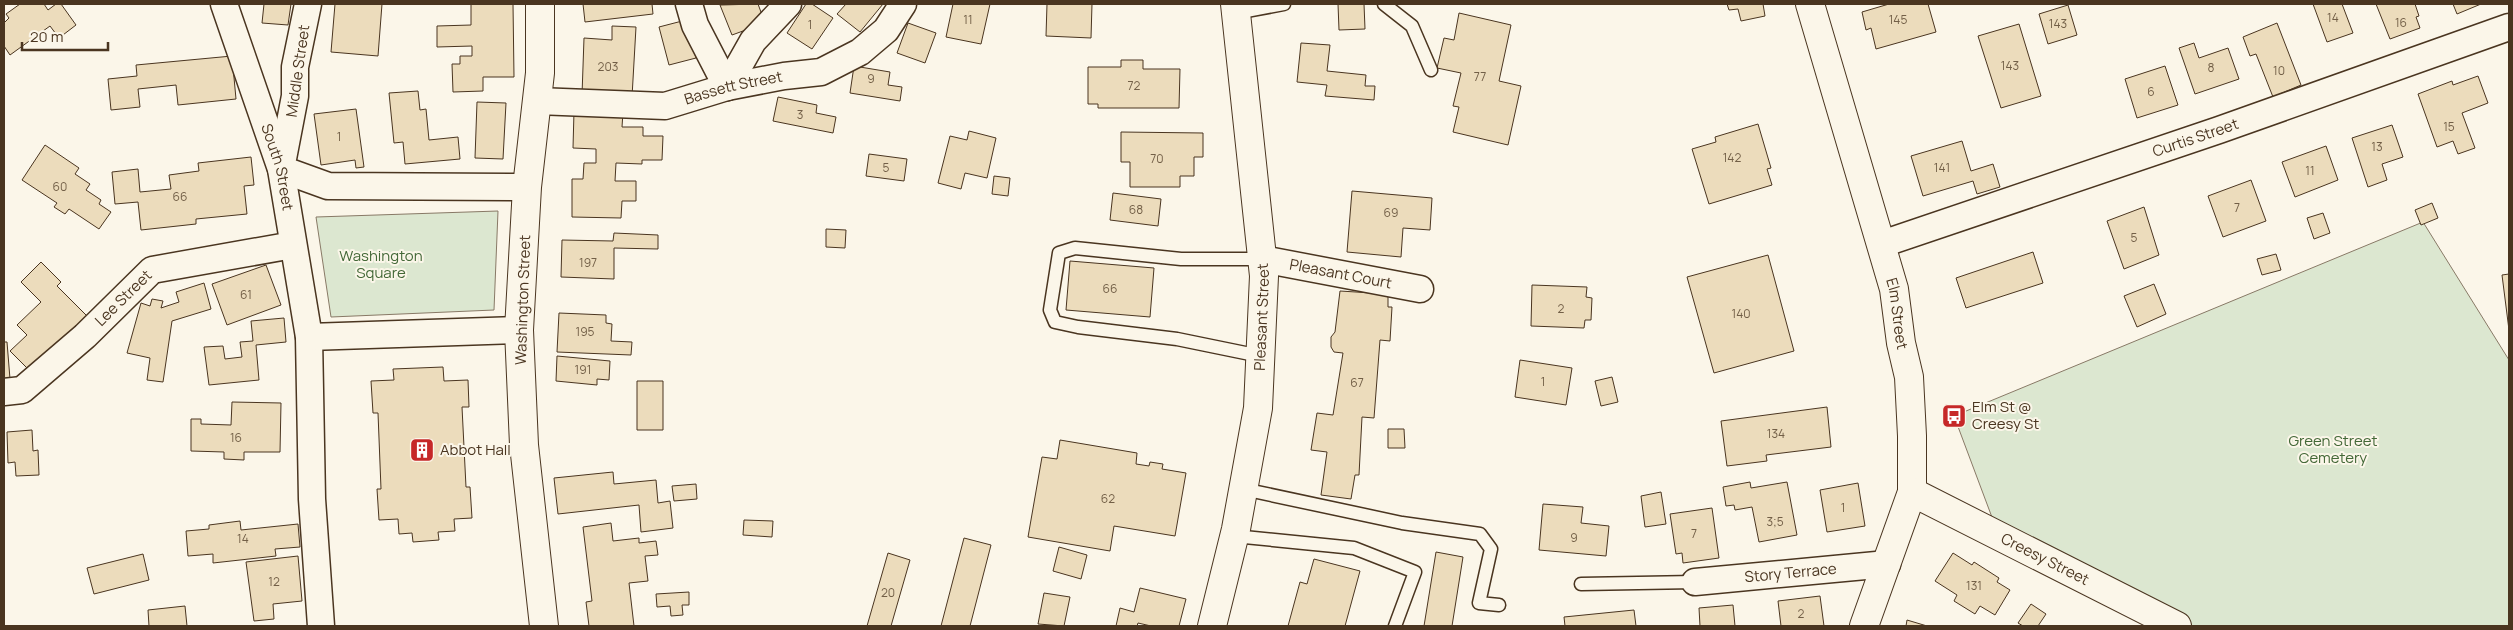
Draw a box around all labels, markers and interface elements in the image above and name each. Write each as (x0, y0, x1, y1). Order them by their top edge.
house number: 14 (2327, 9, 2339, 26)
house number: 11 (963, 11, 973, 28)
house number: 145 (1889, 11, 1907, 28)
house number: 16 (2395, 14, 2407, 31)
house number: 143 (2049, 15, 2067, 32)
house number: 1 (808, 16, 812, 33)
scale bar (22, 20, 109, 52)
street label: Middle Street (281, 23, 314, 119)
text: 20 m (30, 26, 63, 47)
house number: 143 (2001, 57, 2019, 74)
house number: 203 (598, 58, 618, 75)
house number: 8 (2208, 59, 2215, 76)
house number: 10 (2273, 62, 2285, 79)
street label: Bassett Street (682, 66, 784, 109)
house number: 77 (1474, 68, 1486, 85)
house number: 9 (867, 70, 875, 87)
house number: 72 (1128, 77, 1141, 94)
house number: 6 (2147, 83, 2155, 100)
house number: 3 (797, 106, 803, 123)
street label: Curtis Street (2150, 113, 2241, 162)
house number: 15 (2443, 118, 2455, 135)
street label: South Street (256, 121, 299, 212)
house number: 1 (337, 128, 341, 145)
house number: 13 (2371, 138, 2383, 155)
house number: 142 (1723, 149, 1741, 166)
house number: 70 (1150, 150, 1164, 167)
house number: 5 (883, 159, 890, 176)
house number: 141 (1934, 159, 1950, 176)
house number: 11 (2305, 162, 2315, 179)
house number: 60 (53, 178, 67, 195)
house number: 66 (173, 188, 187, 205)
house number: 7 (2234, 199, 2240, 216)
house number: 68 (1129, 201, 1143, 218)
house number: 69 (1384, 204, 1398, 221)
house number: 5 (2131, 229, 2138, 246)
street label: Washington Street (510, 234, 535, 365)
park label: Washington Square (339, 245, 423, 283)
street label: Pleasant Court (1288, 253, 1394, 293)
house number: 197 (579, 254, 597, 271)
street label: Pleasant Street (1249, 262, 1274, 371)
street label: Lee Street (90, 265, 156, 331)
street label: Elm Street (1881, 275, 1913, 352)
house number: 66 (1103, 280, 1117, 297)
house number: 61 (240, 286, 252, 303)
house number: 2 (1558, 300, 1565, 317)
house number: 140 (1731, 305, 1751, 322)
house number: 195 (575, 323, 595, 340)
house number: 191 (575, 361, 591, 378)
house number: 1 (1541, 373, 1545, 390)
house number: 67 (1350, 374, 1364, 391)
place label: Elm St @ Creesy St (1972, 396, 2039, 434)
bus stop icon: Elm St @ Creesy St (1941, 403, 1967, 429)
house number: 134 (1767, 425, 1785, 442)
house number: 16 (230, 429, 242, 446)
park label: Green Street Cemetery (2288, 430, 2378, 468)
building icon: Abbot Hall (409, 437, 435, 463)
place label: Abbot Hall (440, 439, 511, 460)
house number: 62 (1101, 490, 1115, 507)
house number: 1 (1841, 499, 1845, 516)
house number: 3;5 (1766, 513, 1784, 530)
house number: 7 (1691, 525, 1697, 542)
street label: Creesy Street (1998, 528, 2093, 590)
house number: 9 (1570, 529, 1578, 546)
house number: 14 (237, 530, 249, 547)
street label: Story Terrace (1744, 558, 1838, 587)
house number: 12 (268, 573, 280, 590)
house number: 131 (1966, 577, 1982, 594)
house number: 20 (881, 584, 895, 601)
house number: 2 (1798, 605, 1805, 622)

